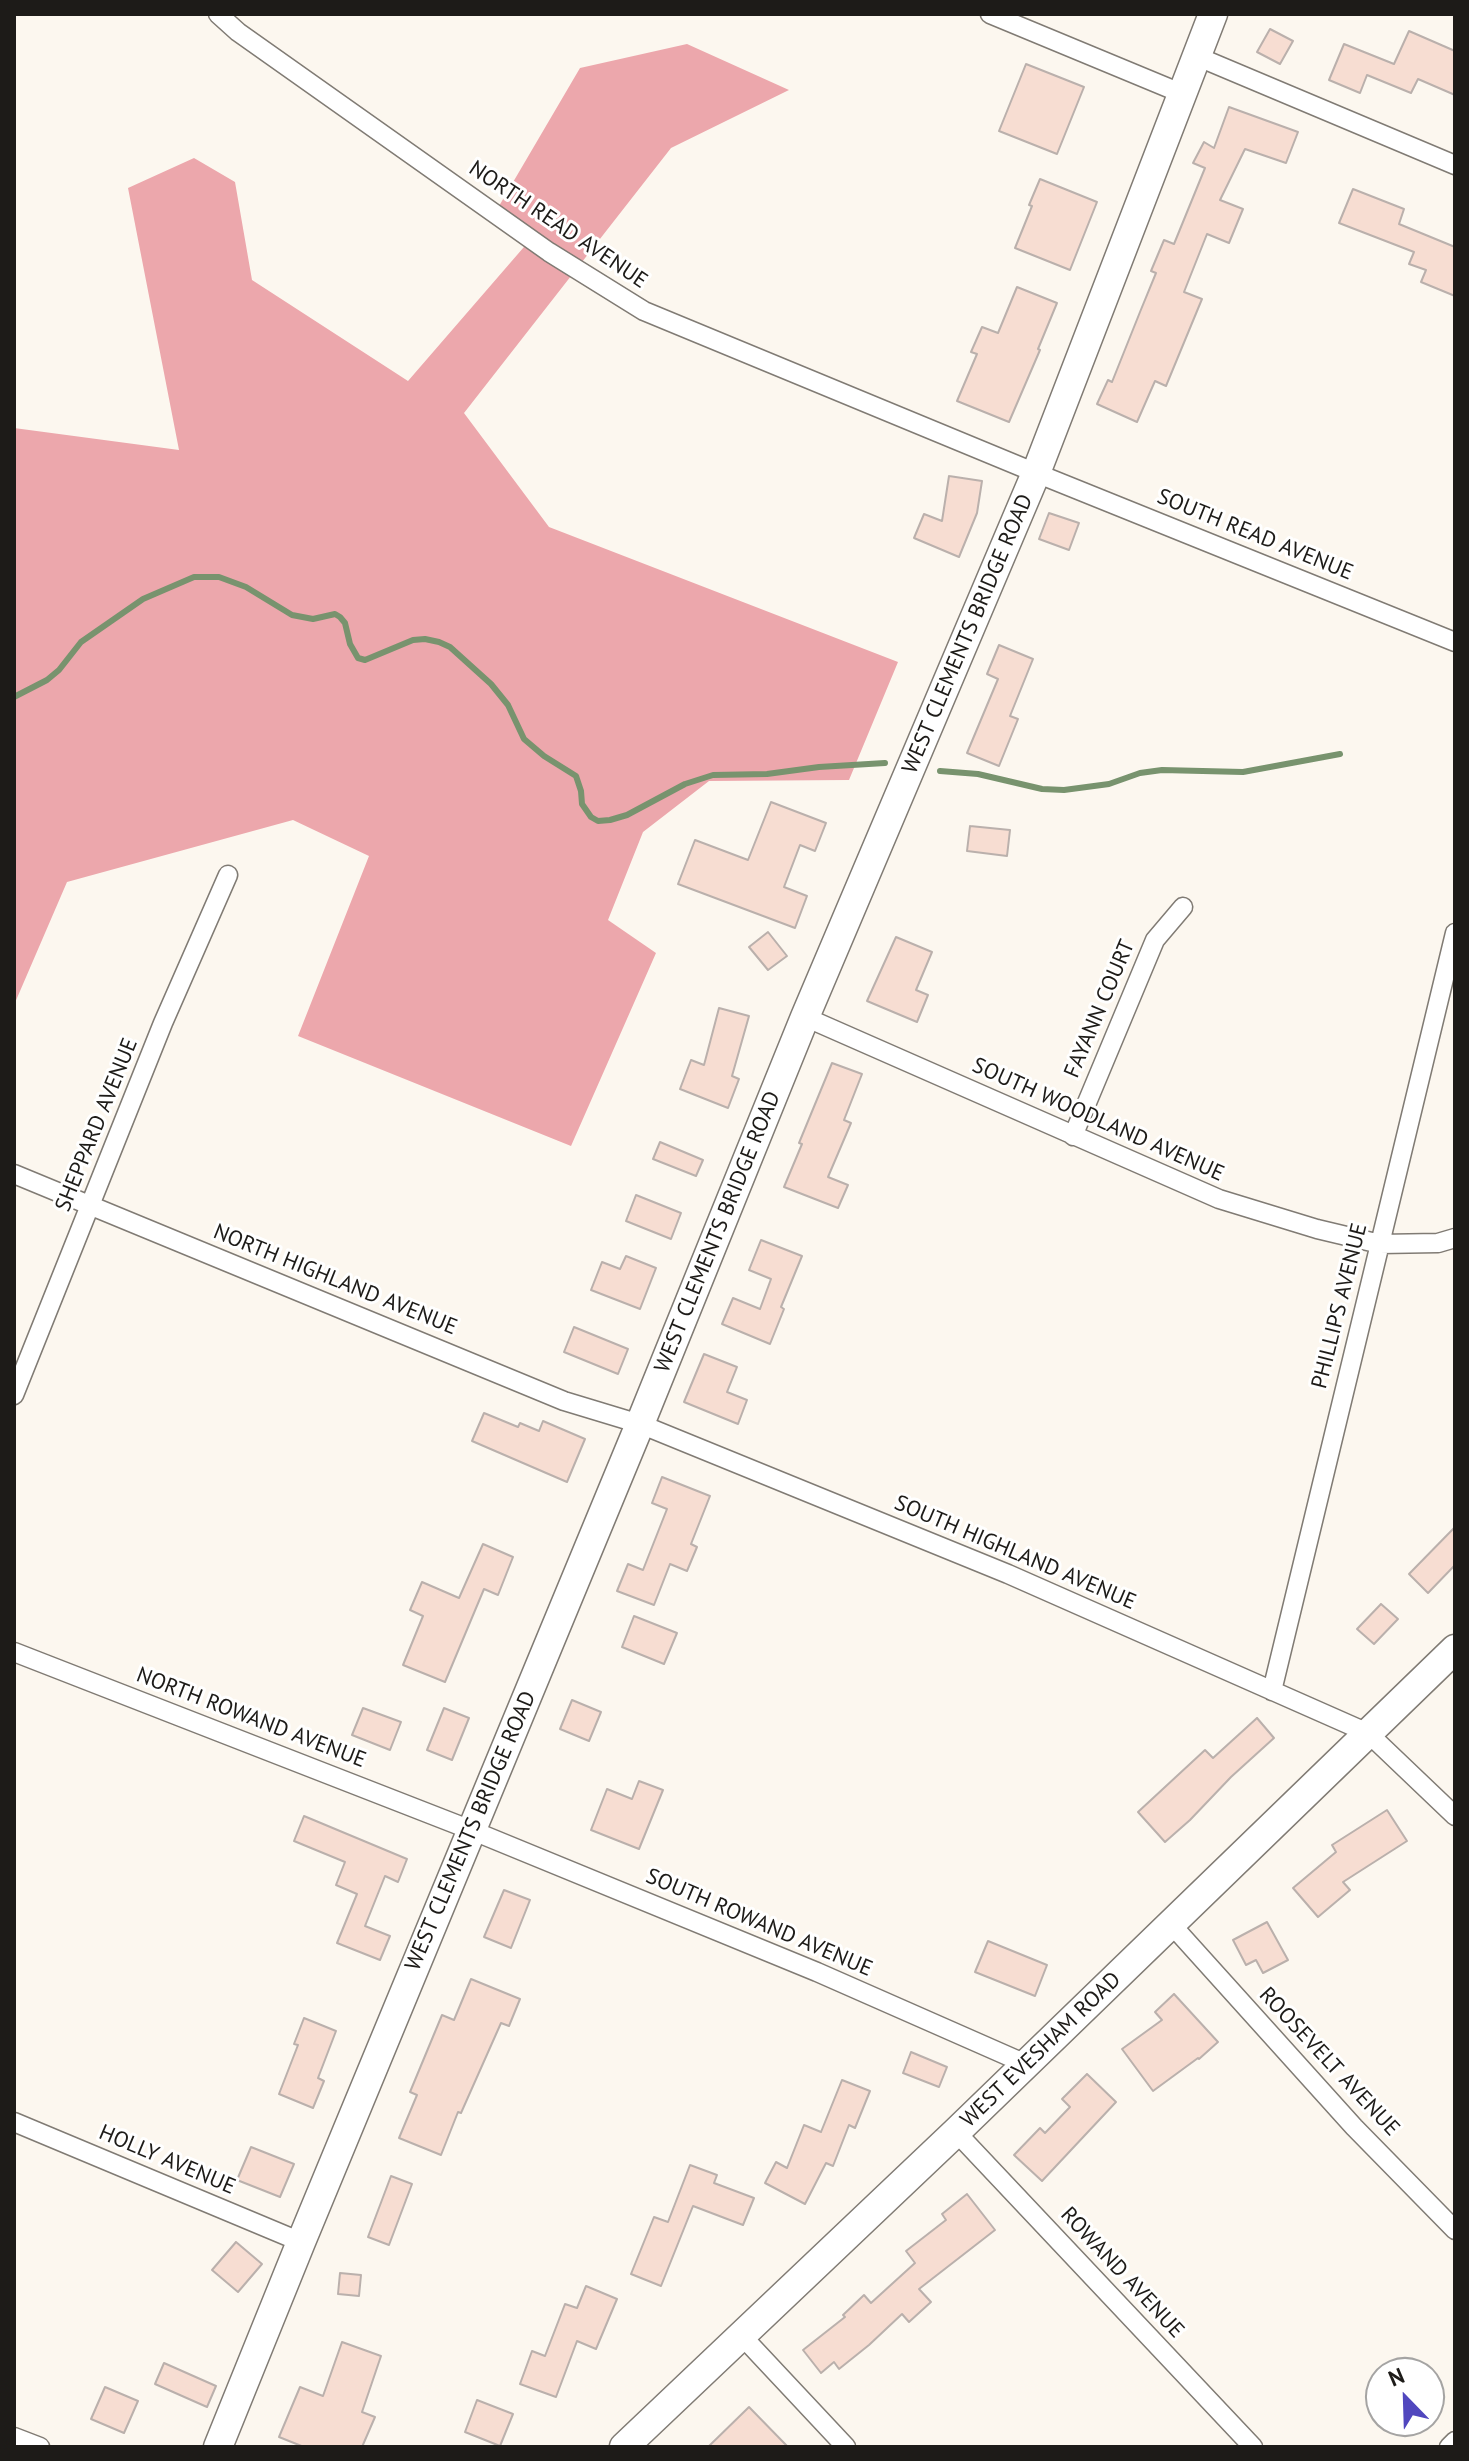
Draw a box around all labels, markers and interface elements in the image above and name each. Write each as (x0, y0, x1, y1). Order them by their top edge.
street label: NORTH READ AVENUE (464, 155, 652, 295)
street label: SOUTH READ AVENUE (1153, 484, 1357, 586)
street label: WEST CLEMENTS BRIDGE ROAD (897, 490, 1039, 778)
street label: FAYANN COURT (1059, 936, 1141, 1082)
street label: SHEPPARD AVENUE (50, 1034, 144, 1216)
street label: SOUTH WOODLAND AVENUE (968, 1052, 1228, 1188)
street label: WEST CLEMENTS BRIDGE ROAD (649, 1088, 787, 1376)
street label: NORTH HIGHLAND AVENUE (209, 1219, 461, 1341)
street label: PHILLIPS AVENUE (1307, 1221, 1373, 1391)
street label: SOUTH HIGHLAND AVENUE (890, 1490, 1140, 1616)
street label: NORTH ROWAND AVENUE (132, 1662, 370, 1774)
street label: WEST CLEMENTS BRIDGE ROAD (400, 1687, 542, 1975)
street label: SOUTH ROWAND AVENUE (642, 1863, 876, 1983)
street label: WEST EVESHAM ROAD (955, 1967, 1127, 2133)
street label: ROOSEVELT AVENUE (1253, 1982, 1405, 2142)
street label: HOLLY AVENUE (95, 2119, 239, 2201)
street label: ROWAND AVENUE (1055, 2202, 1189, 2344)
north arrow (1365, 2357, 1445, 2437)
text: N (1384, 2361, 1409, 2392)

